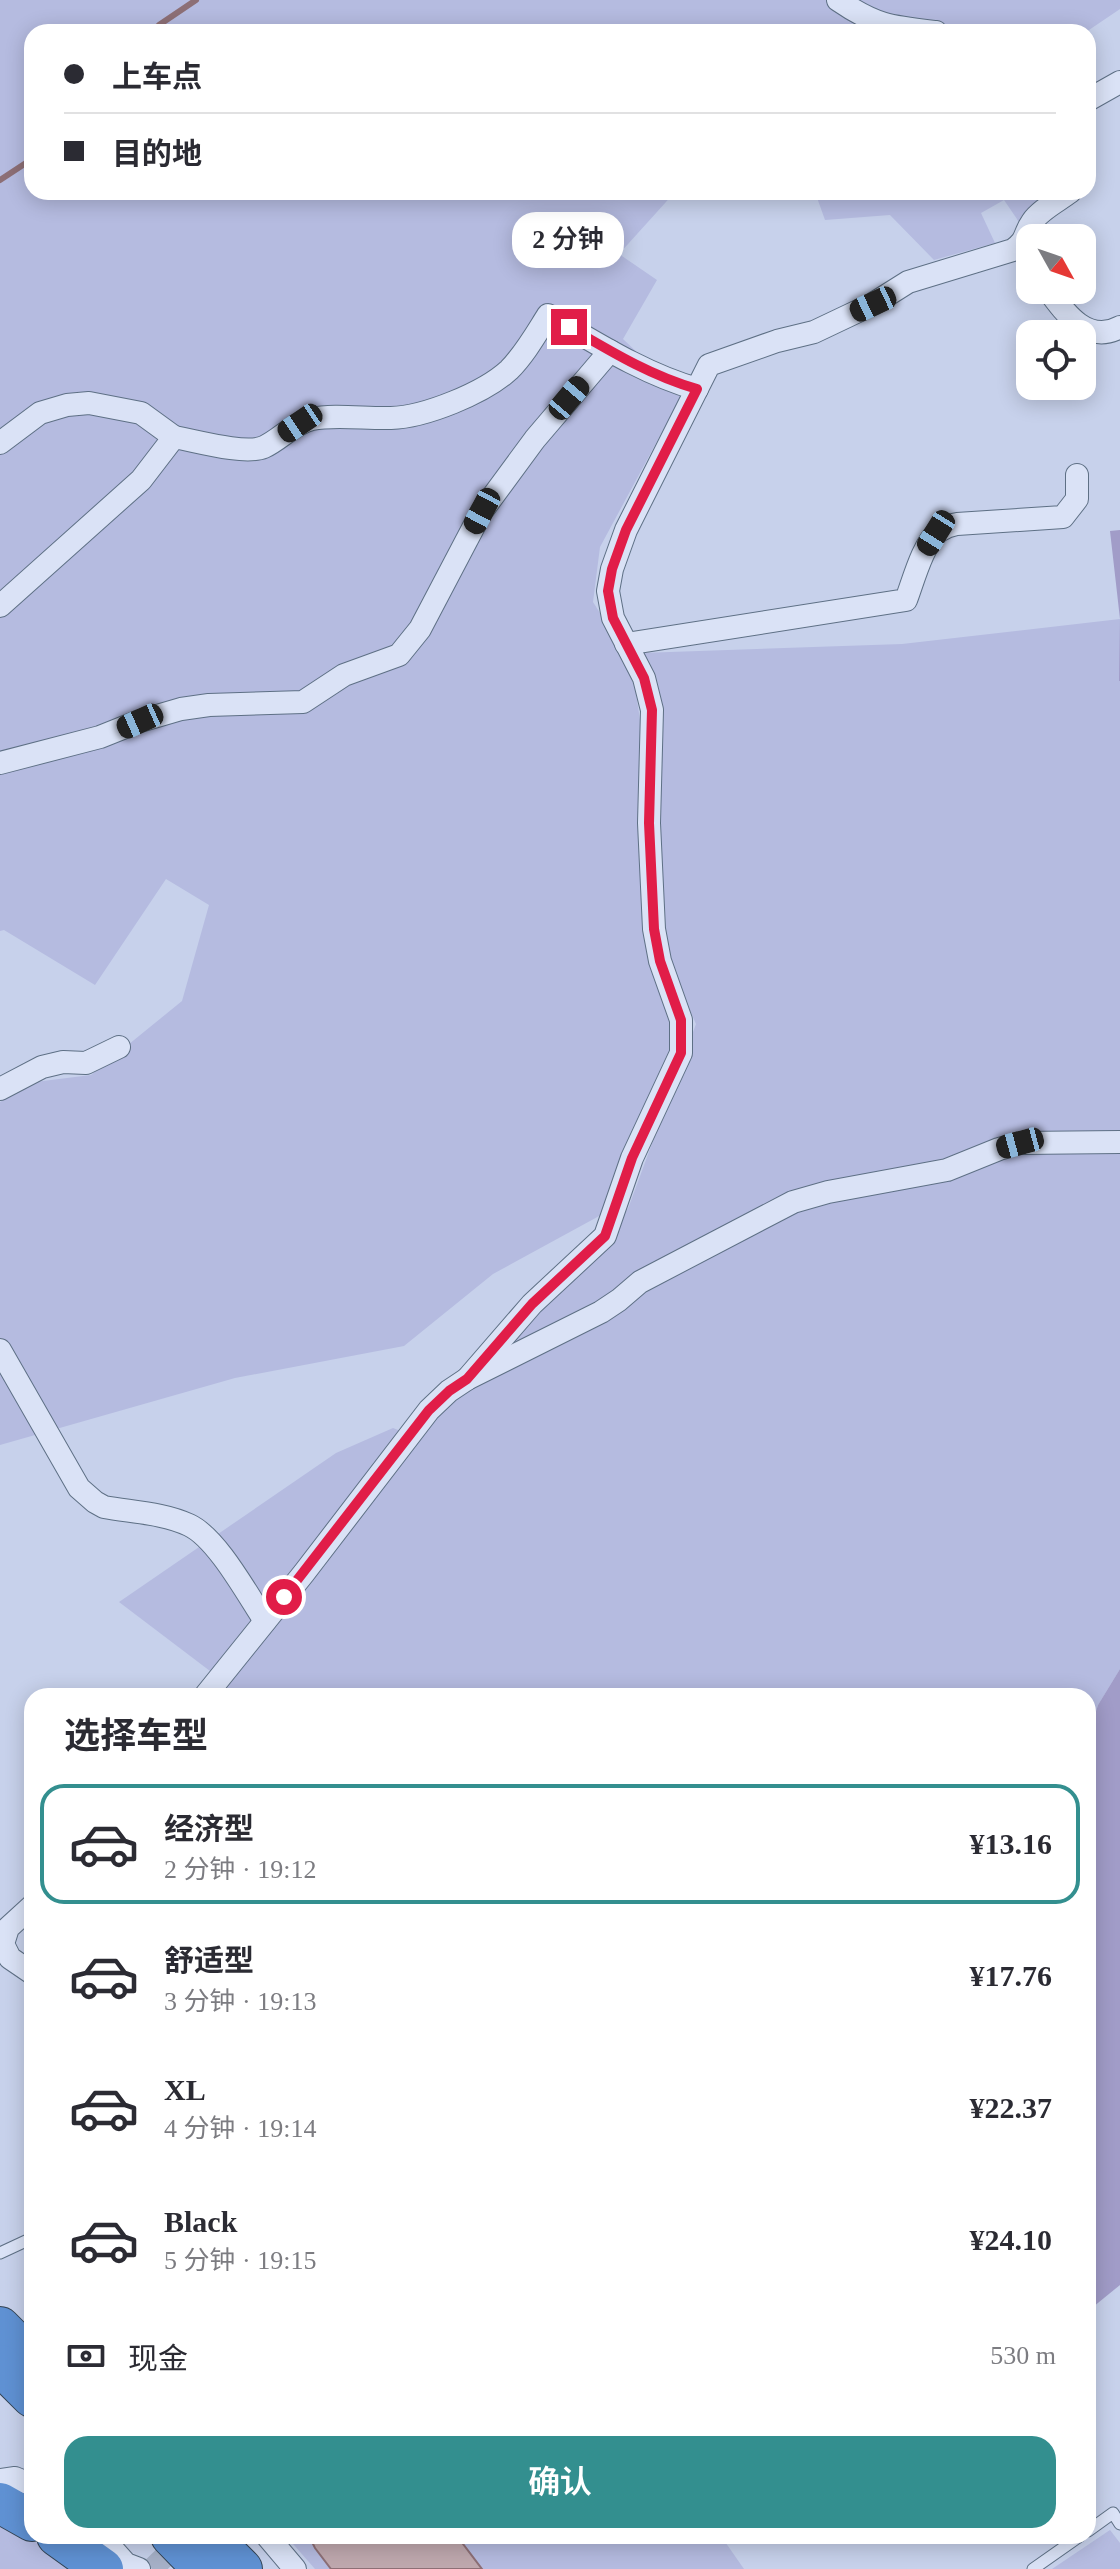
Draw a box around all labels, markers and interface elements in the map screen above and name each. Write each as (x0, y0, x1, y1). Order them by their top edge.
text: 上车点 (112, 60, 202, 93)
text: 目的地 (112, 137, 202, 170)
callout: 2 分钟 (513, 211, 625, 267)
north arrow (1016, 224, 1096, 304)
map controls (1016, 224, 1096, 400)
text: 2 分钟 (532, 225, 604, 254)
car (846, 283, 900, 325)
route end (551, 309, 587, 345)
button: locate (1016, 320, 1096, 400)
car (544, 372, 594, 424)
car (273, 400, 327, 446)
car (460, 484, 504, 538)
car (913, 506, 959, 560)
car (113, 700, 167, 742)
car (994, 1125, 1046, 1161)
route start (266, 1579, 302, 1615)
text: 选择车型 (64, 1716, 208, 1756)
icon: car (68, 1808, 140, 1880)
text: 经济型 (164, 1812, 254, 1845)
text: ¥13.16 (970, 1827, 1052, 1860)
text: 2 分钟 · 19:12 (164, 1855, 316, 1884)
icon: car (68, 1940, 140, 2012)
text: 舒适型 (164, 1944, 254, 1977)
text: ¥17.76 (970, 1959, 1052, 1992)
text: 3 分钟 · 19:13 (164, 1987, 316, 2016)
icon: car (68, 2072, 140, 2144)
text: XL (164, 2073, 206, 2106)
text: ¥22.37 (970, 2091, 1052, 2124)
text: 4 分钟 · 19:14 (164, 2114, 316, 2143)
icon: car (68, 2204, 140, 2276)
text: Black (164, 2205, 237, 2238)
text: ¥24.10 (970, 2223, 1052, 2256)
text: 5 分钟 · 19:15 (164, 2246, 316, 2275)
icon: cash (64, 2334, 108, 2378)
text: 530 m (990, 2341, 1056, 2370)
text: 现金 (128, 2342, 188, 2375)
button: 确认 (64, 2436, 1056, 2528)

